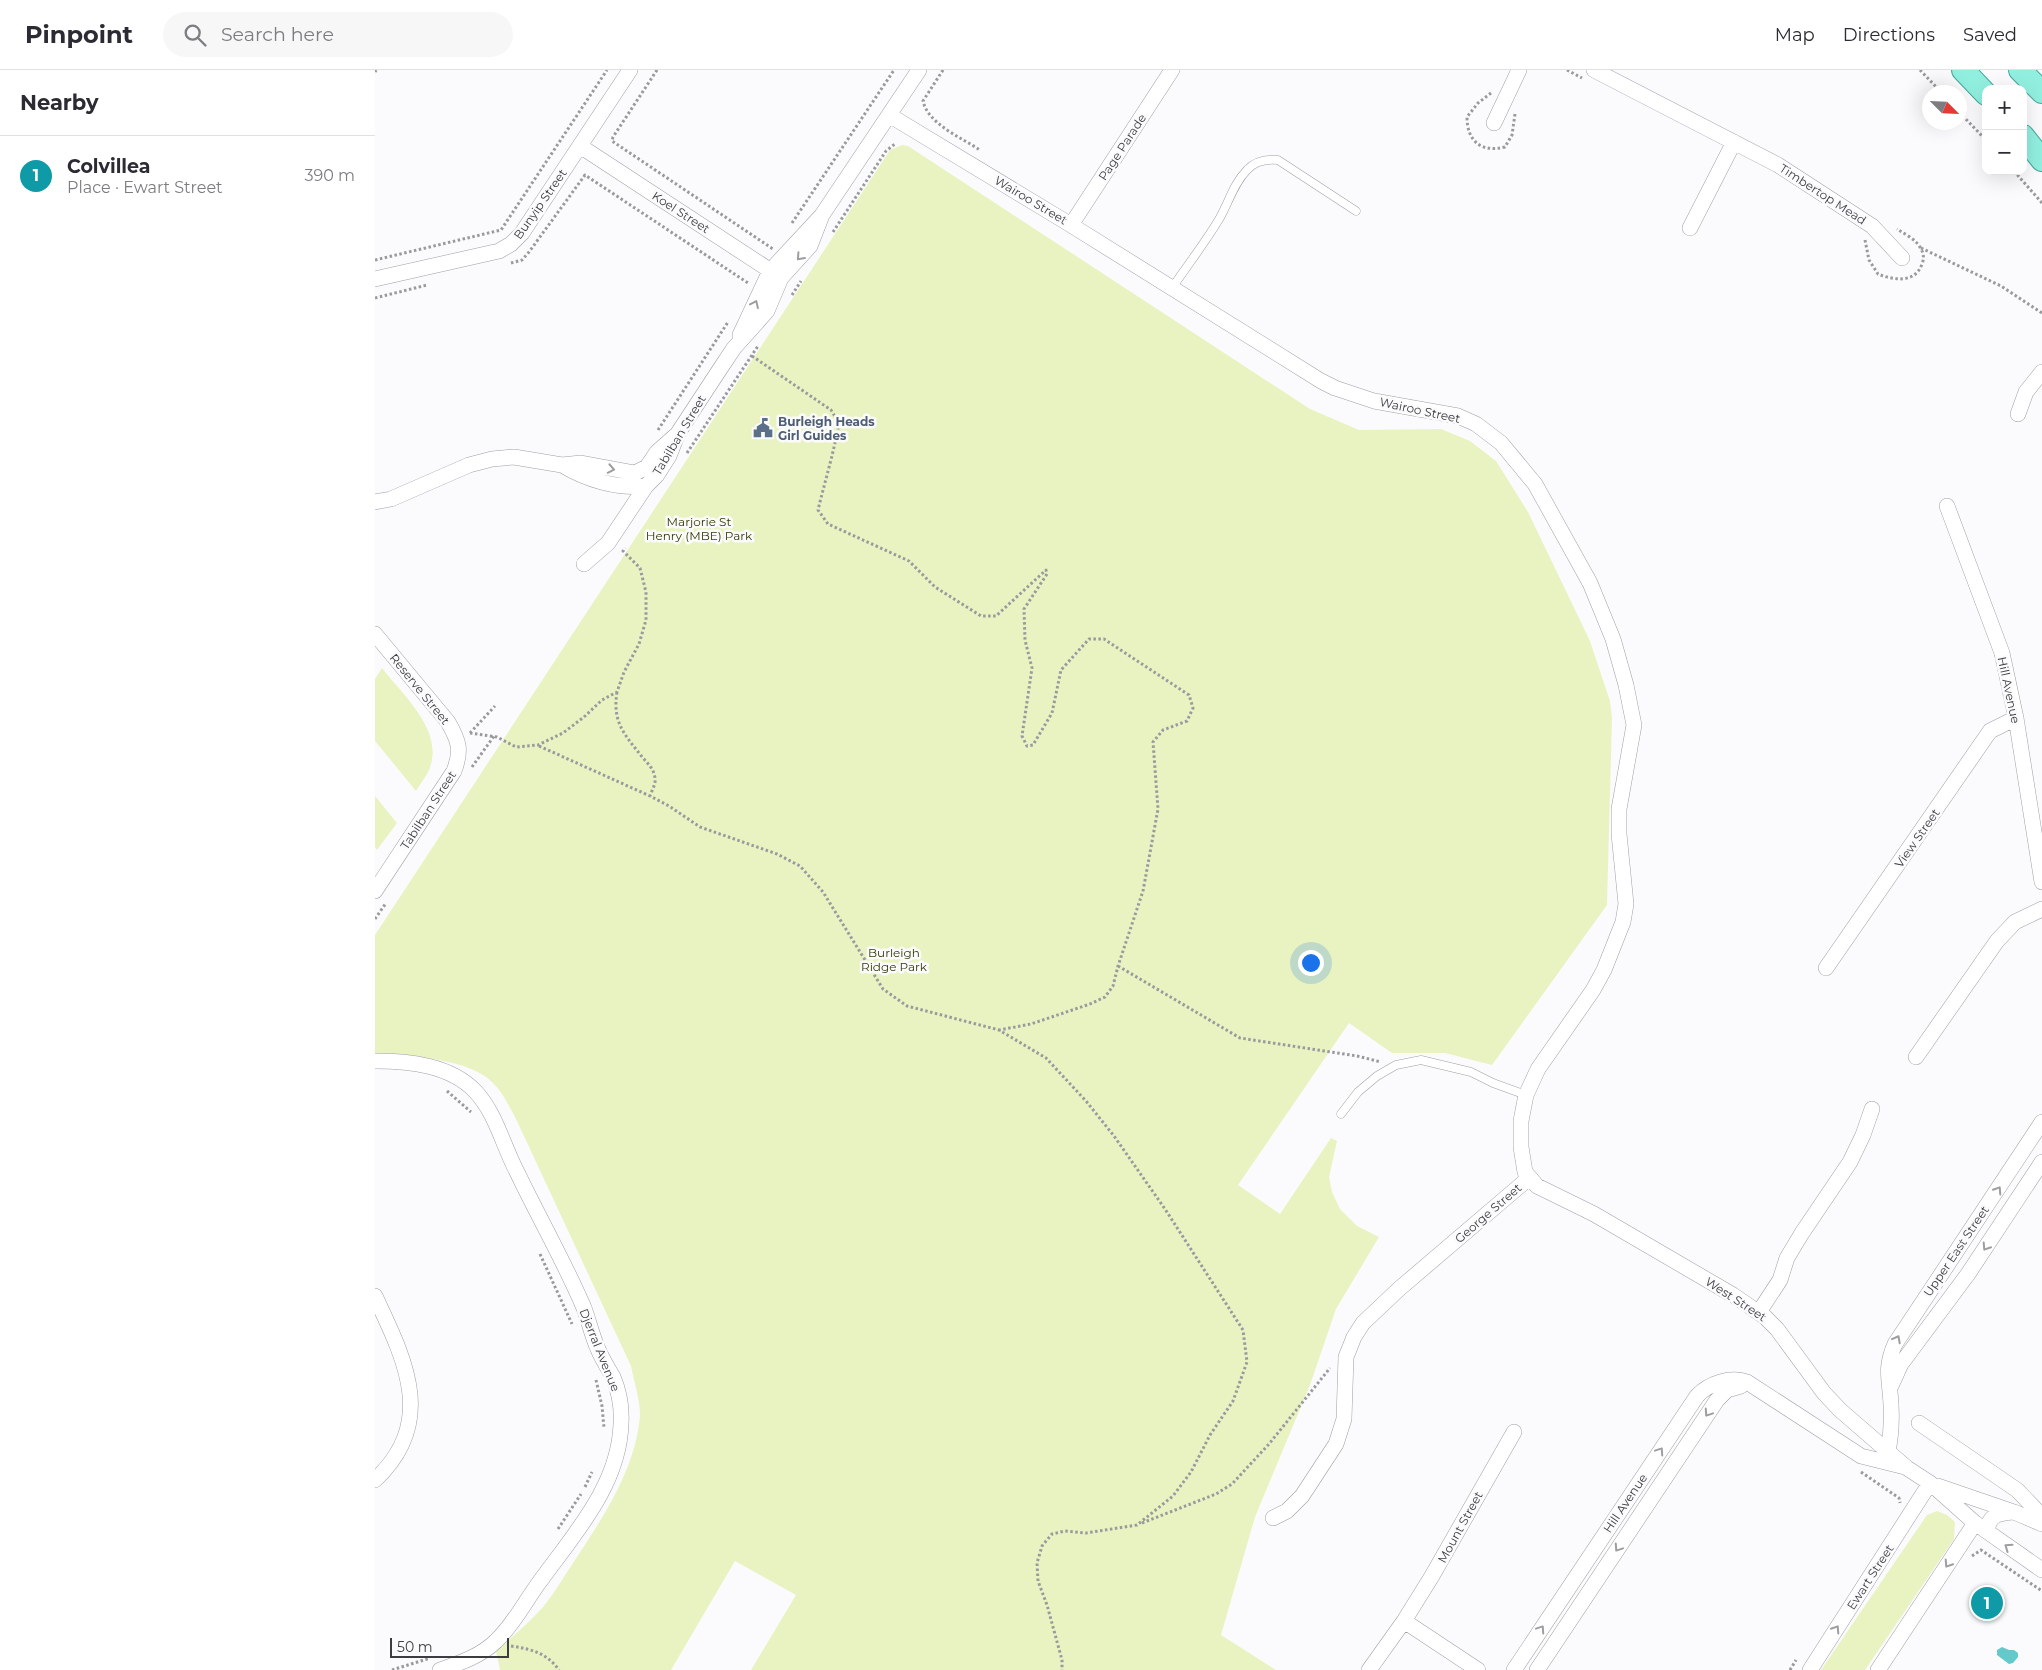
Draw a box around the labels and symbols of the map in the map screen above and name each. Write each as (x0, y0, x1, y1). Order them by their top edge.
north arrow (1922, 85, 1967, 130)
street label: Page Parade (1095, 111, 1149, 183)
street label: Timbertop Mead (1777, 160, 1869, 228)
street label: Bunyip Street (510, 166, 570, 242)
street label: Wairoo Street (992, 172, 1070, 228)
street label: Koel Street (649, 188, 713, 236)
one-way arrow (797, 252, 806, 261)
one-way arrow (749, 300, 759, 309)
street label: Tabilban Street (649, 392, 709, 478)
street label: Wairoo Street (1378, 394, 1462, 426)
place label: Burleigh Heads Girl Guides (778, 414, 875, 443)
public building icon: Burleigh Heads Girl Guides (752, 417, 774, 439)
one-way arrow (606, 463, 615, 473)
park label: Marjorie St Henry (MBE) Park (646, 514, 753, 543)
street label: Reserve Street (387, 650, 453, 728)
street label: Hill Avenue (1995, 655, 2023, 725)
street label: Tabilban Street (397, 768, 459, 852)
street label: View Street (1891, 806, 1943, 870)
park label: Burleigh Ridge Park (861, 945, 928, 974)
your location (1298, 950, 1324, 976)
street label: George Street (1452, 1180, 1525, 1246)
one-way arrow (1991, 1186, 2001, 1195)
street label: Upper East Street (1920, 1203, 1992, 1299)
one-way arrow (1983, 1241, 1992, 1250)
street label: West Street (1703, 1274, 1770, 1324)
street label: Djerral Avenue (577, 1306, 623, 1394)
one-way arrow (1891, 1336, 1901, 1345)
one-way arrow (1705, 1407, 1714, 1417)
one-way arrow (1654, 1447, 1663, 1456)
street label: Hill Avenue (1600, 1471, 1650, 1535)
street label: Mount Street (1434, 1489, 1486, 1565)
street label: Ewart Street (1843, 1542, 1897, 1612)
one-way arrow (1615, 1543, 1624, 1552)
one-way arrow (2004, 1544, 2014, 1553)
one-way arrow (1945, 1558, 1954, 1567)
pin: 1 (1971, 1584, 2003, 1622)
one-way arrow (1535, 1626, 1544, 1635)
one-way arrow (1830, 1626, 1840, 1635)
scale bar (390, 1635, 509, 1658)

